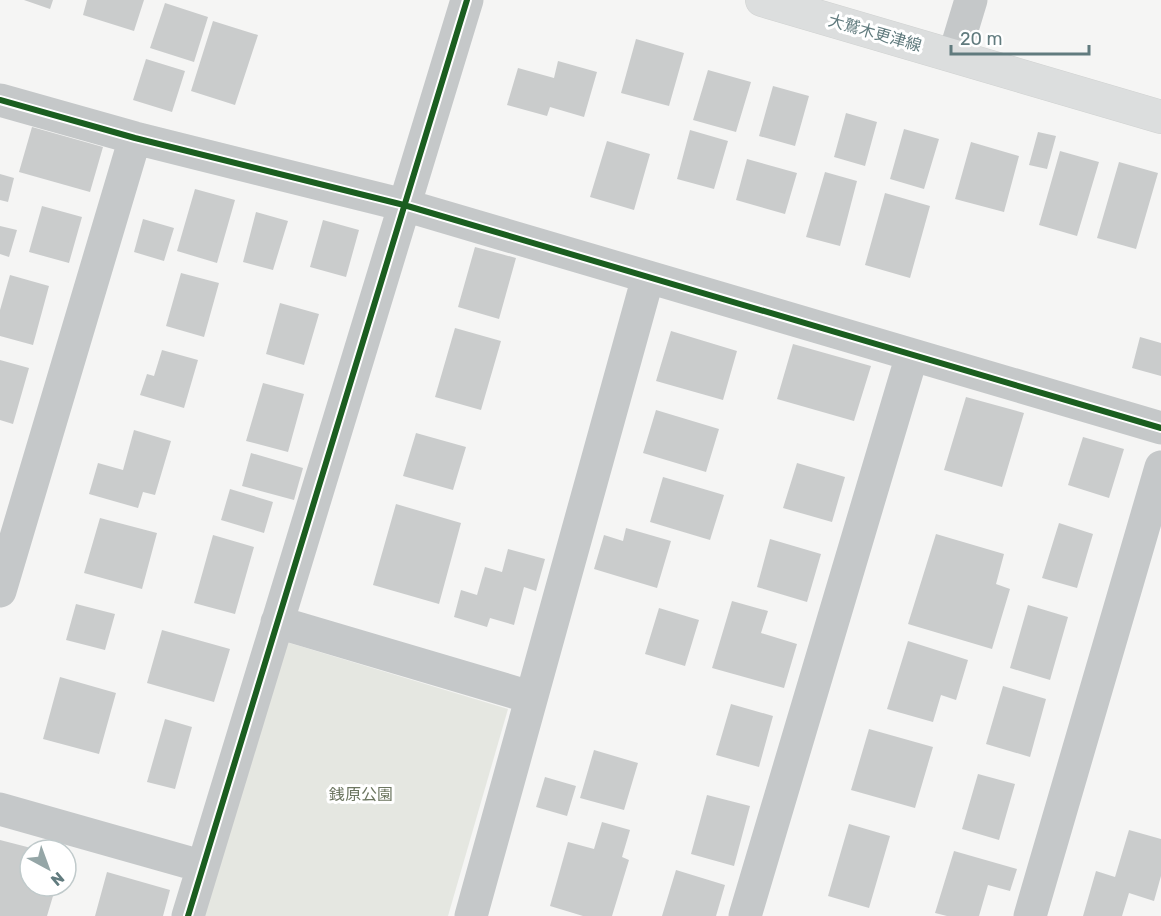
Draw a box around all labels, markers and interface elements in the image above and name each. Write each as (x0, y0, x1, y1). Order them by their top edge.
street label: 大鷲木更津線 (826, 11, 924, 55)
scale bar (951, 18, 1089, 56)
text: 20 m (960, 28, 1002, 50)
park label: 銭原公園 (329, 785, 393, 804)
north arrow (18, 838, 78, 898)
text: N (47, 868, 68, 890)

